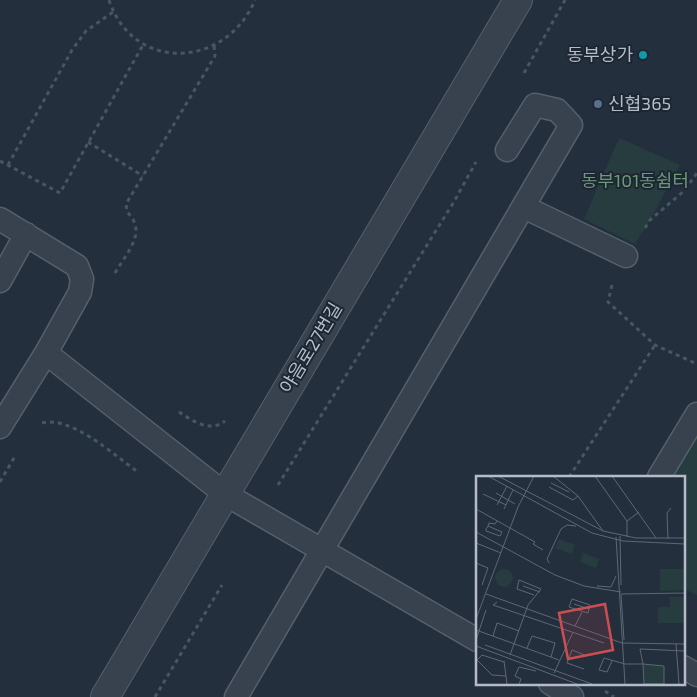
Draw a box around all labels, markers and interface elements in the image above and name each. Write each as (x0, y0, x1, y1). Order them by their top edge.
place label: 동부상가 (567, 43, 633, 65)
marker: 동부상가 (637, 49, 649, 61)
place label: 신협365 (608, 92, 671, 114)
marker: 신협365 (592, 98, 604, 110)
park label: 동부101동쉼터 (581, 169, 689, 191)
street label: 야음로27번길 (274, 298, 346, 397)
inset map (476, 476, 684, 684)

